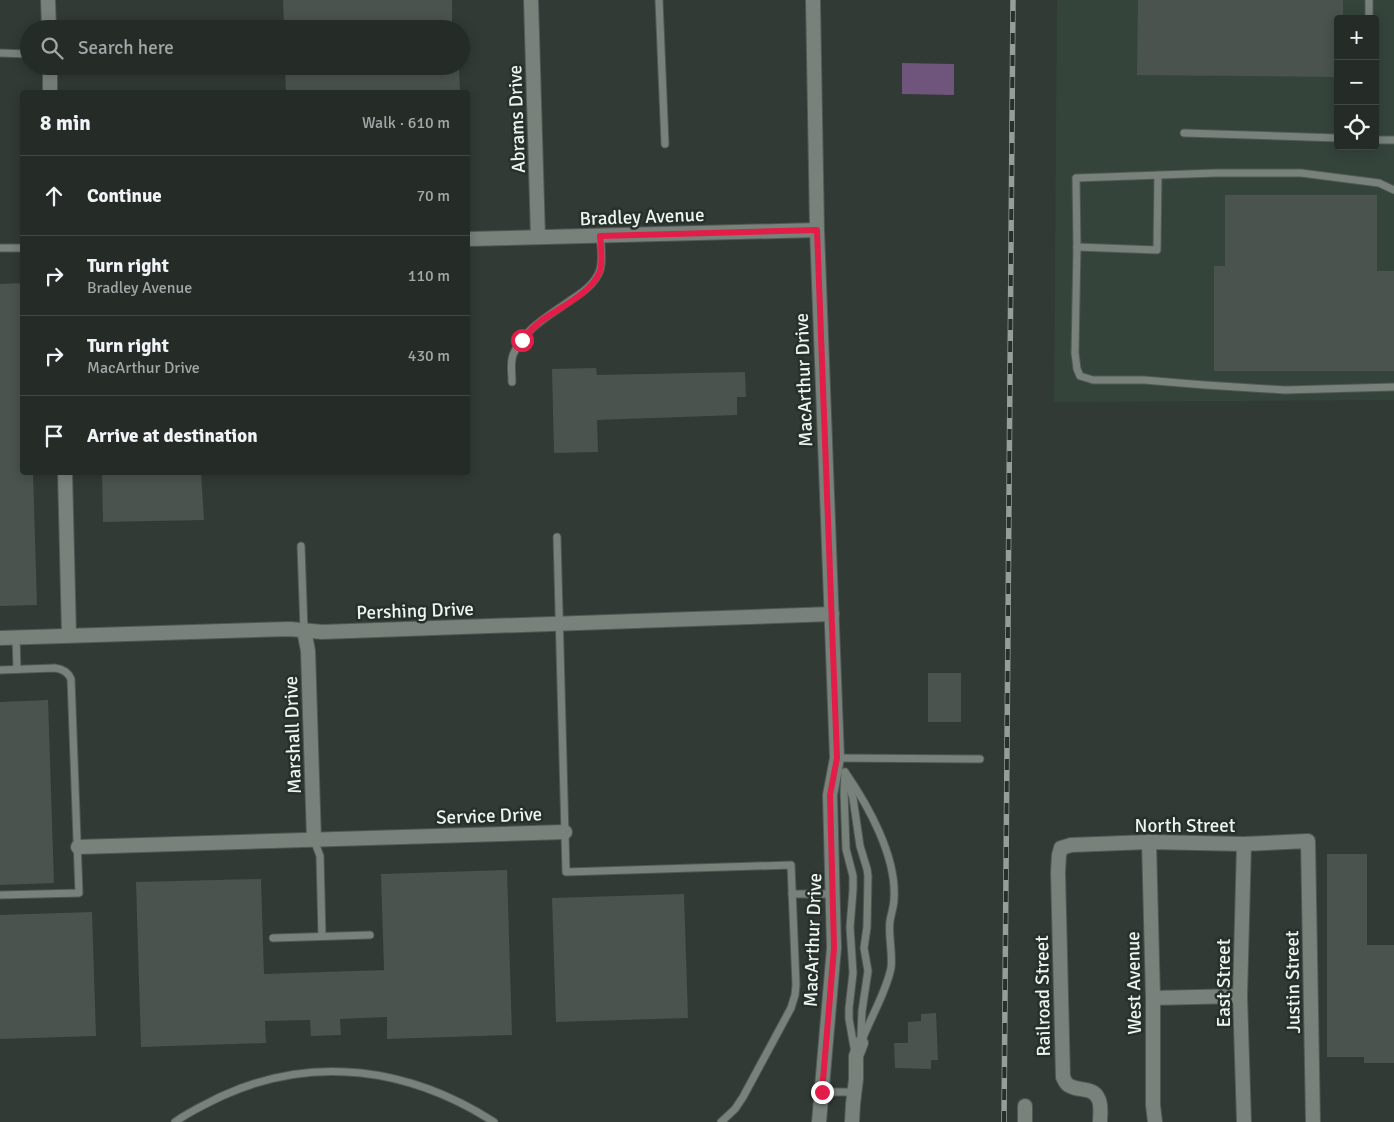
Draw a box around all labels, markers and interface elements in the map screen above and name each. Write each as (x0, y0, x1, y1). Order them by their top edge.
map controls (1334, 15, 1379, 150)
button: + (1334, 15, 1379, 60)
search box (20, 20, 470, 75)
icon: search (38, 34, 66, 62)
text: Search here (78, 36, 174, 60)
button: − (1334, 60, 1379, 105)
street label: Abrams Drive (503, 64, 531, 173)
button: locate (1334, 105, 1379, 150)
text: 8 min (40, 110, 91, 136)
text: Walk · 610 m (362, 113, 450, 133)
icon: ahead (40, 182, 68, 210)
text: Continue (87, 184, 162, 208)
text: 70 m (416, 186, 450, 206)
street label: Bradley Avenue (579, 203, 705, 231)
text: Turn right (87, 254, 169, 278)
icon: right (40, 262, 68, 290)
text: 110 m (408, 266, 450, 286)
text: Bradley Avenue (87, 278, 192, 298)
street label: MacArthur Drive (790, 313, 818, 447)
route start (511, 329, 534, 352)
text: Turn right (87, 334, 169, 358)
icon: right (40, 342, 68, 370)
text: 430 m (408, 346, 450, 366)
text: MacArthur Drive (87, 358, 200, 378)
icon: arrive (40, 422, 68, 450)
text: Arrive at destination (87, 424, 258, 448)
street label: Pershing Drive (356, 597, 474, 625)
street label: Marshall Drive (279, 676, 307, 794)
street label: Service Drive (436, 802, 543, 830)
street label: North Street (1135, 814, 1236, 838)
street label: MacArthur Drive (799, 873, 827, 1007)
street label: Justin Street (1280, 930, 1306, 1034)
street label: West Avenue (1121, 931, 1147, 1035)
street label: Railroad Street (1030, 935, 1056, 1057)
street label: East Street (1212, 938, 1236, 1027)
route end (811, 1081, 834, 1104)

